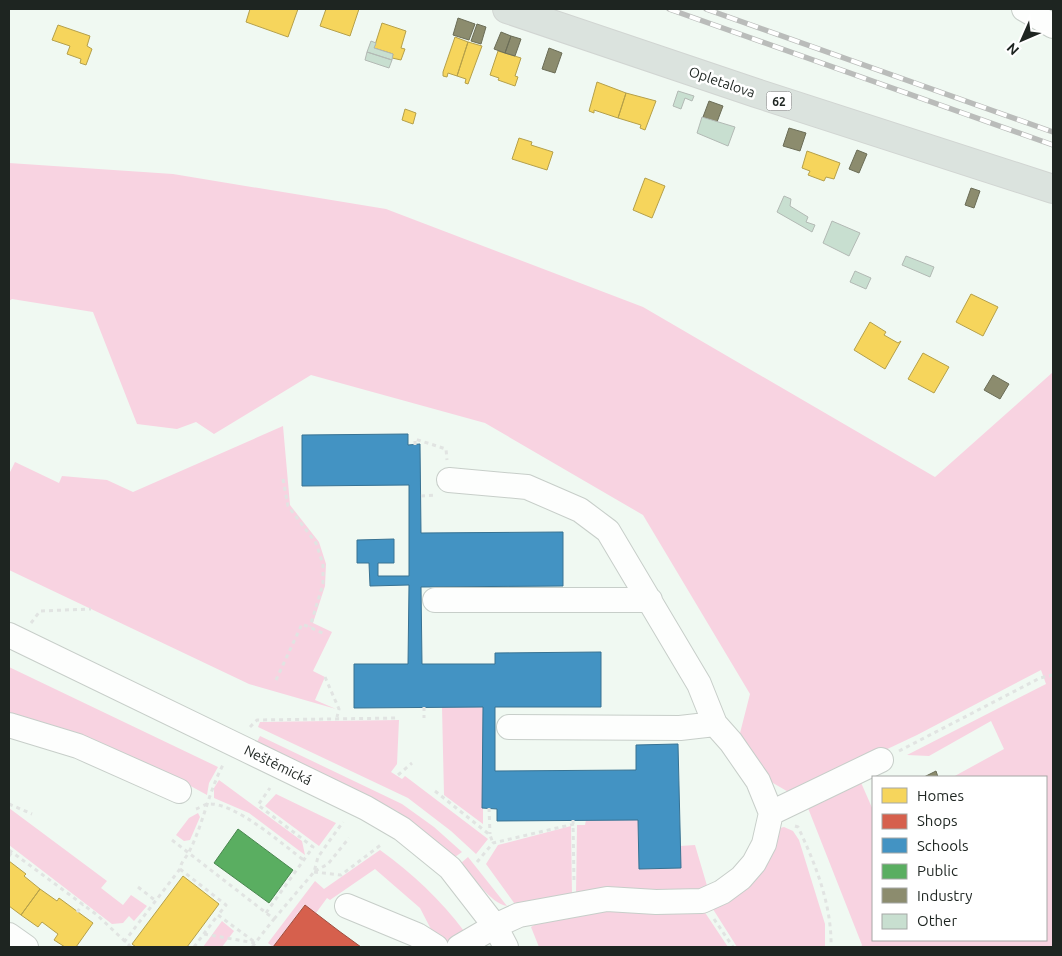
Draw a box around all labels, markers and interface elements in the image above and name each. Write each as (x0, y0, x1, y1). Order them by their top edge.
north arrow (997, 15, 1047, 65)
text: N (1003, 40, 1022, 59)
street label: Opletalova (687, 63, 757, 101)
road number: 62 (766, 92, 792, 110)
street label: Neštěmická (242, 742, 314, 788)
legend (872, 776, 1047, 941)
text: Homes (917, 787, 964, 804)
text: Shops (917, 812, 958, 829)
text: Schools (917, 837, 968, 854)
text: Public (917, 862, 958, 879)
text: Industry (917, 887, 972, 904)
text: Other (917, 912, 957, 929)

